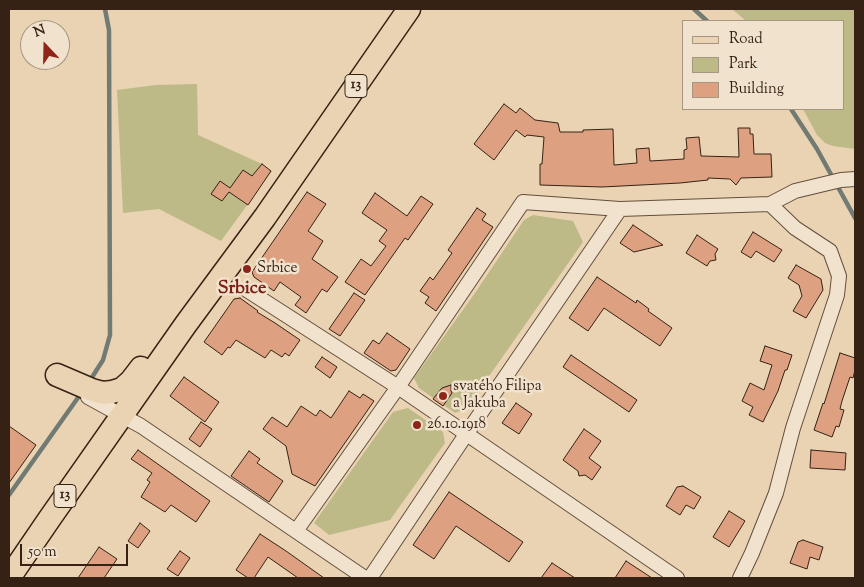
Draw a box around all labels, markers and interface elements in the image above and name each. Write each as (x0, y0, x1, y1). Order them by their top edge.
north arrow (20, 20, 70, 70)
legend (682, 20, 844, 110)
text: N (31, 21, 49, 43)
text: Road (729, 29, 763, 50)
text: Park (729, 54, 758, 75)
road number: 13 (345, 74, 367, 98)
text: Building (729, 79, 784, 100)
place label: Srbice (257, 260, 298, 278)
marker: Srbice (241, 263, 253, 275)
district label: Srbice (218, 279, 266, 301)
place label: svatého Filipa a Jakuba (453, 378, 542, 413)
marker: svatého Filipa a Jakuba (437, 390, 449, 402)
place label: 26.10.1918 (427, 416, 486, 434)
marker: 26.10.1918 (411, 419, 423, 431)
road number: 13 (54, 484, 76, 508)
scale bar (22, 534, 130, 566)
text: 50 m (28, 542, 57, 563)

